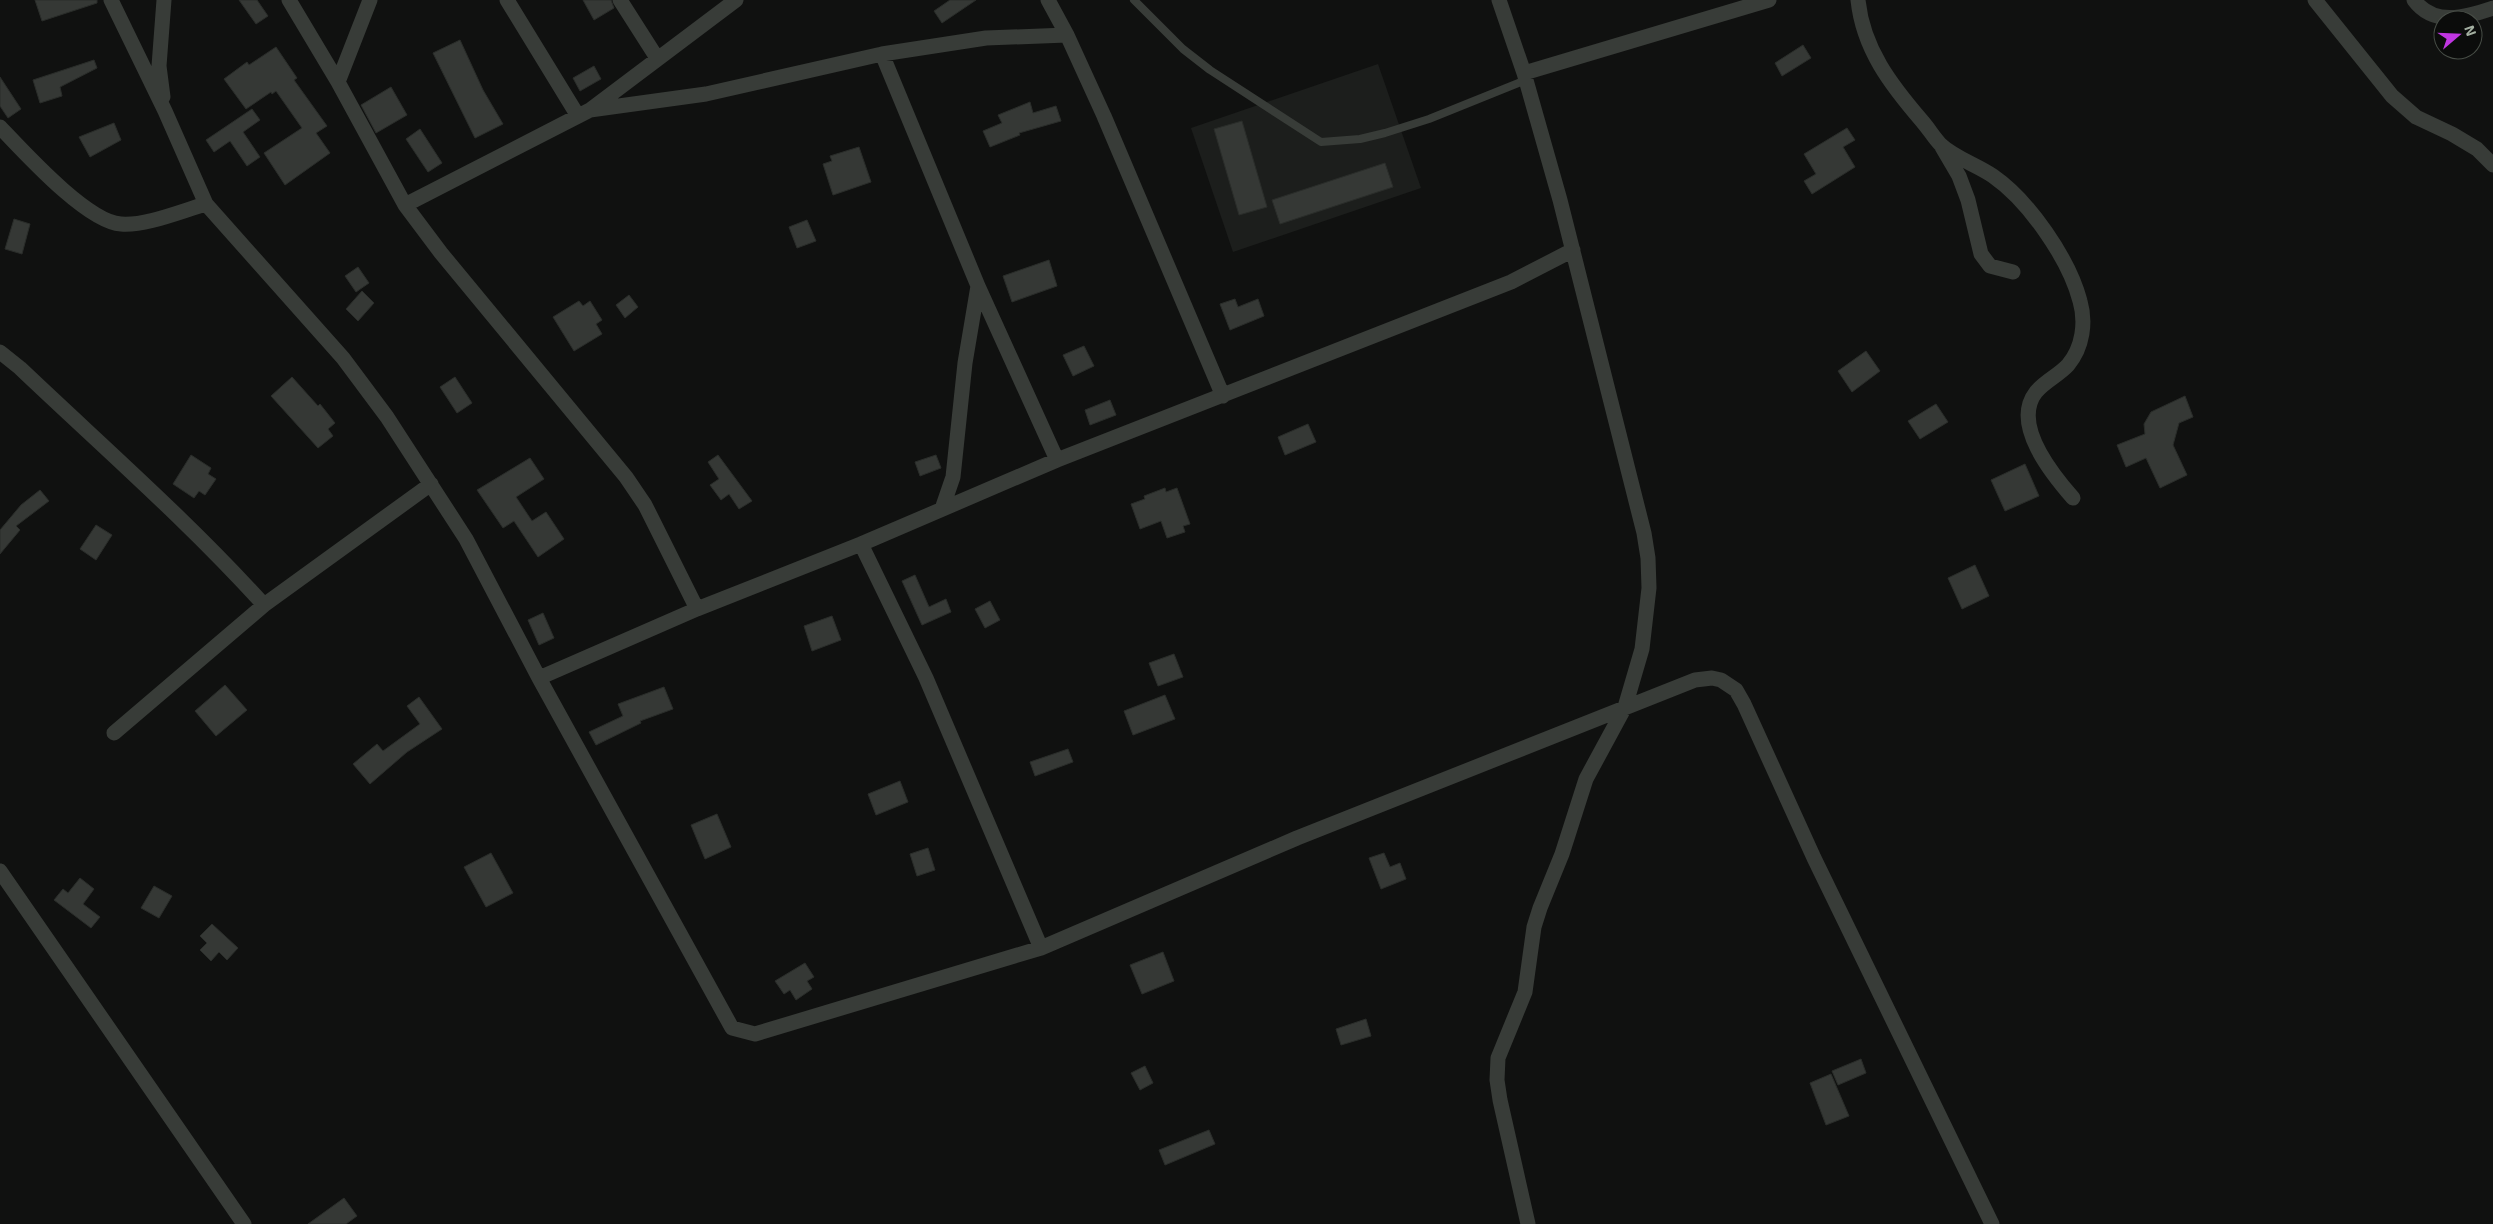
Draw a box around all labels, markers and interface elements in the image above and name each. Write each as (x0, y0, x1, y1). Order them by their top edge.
north arrow (2433, 10, 2483, 60)
text: N (2461, 23, 2480, 38)

